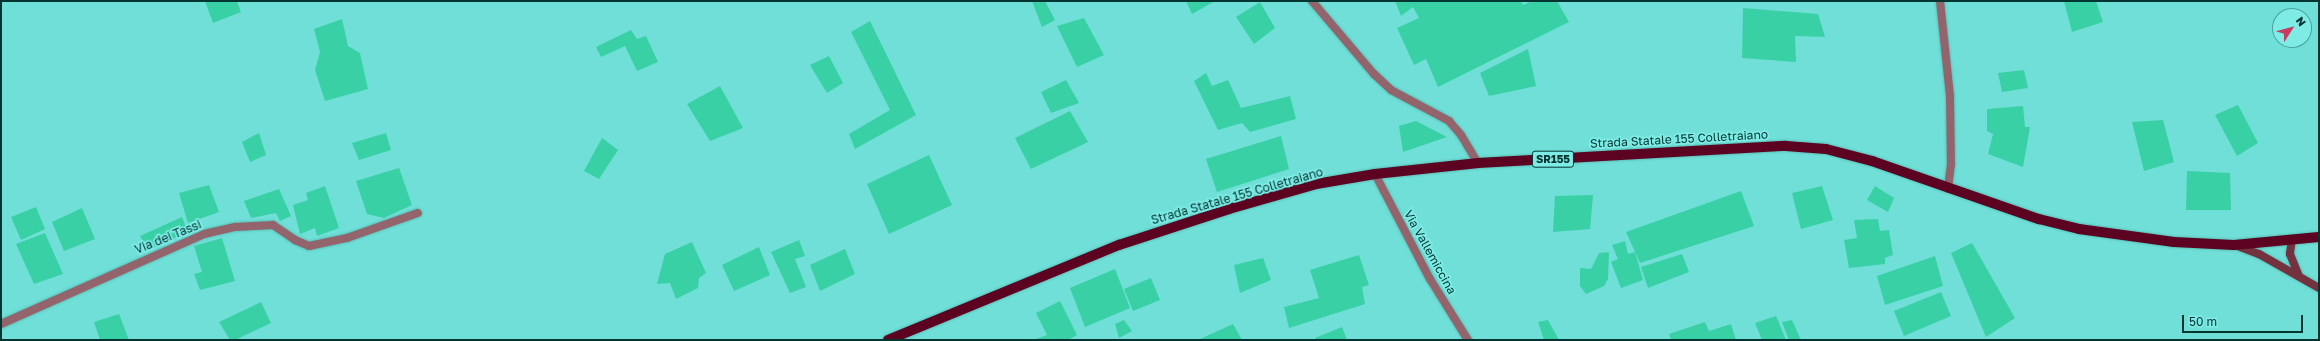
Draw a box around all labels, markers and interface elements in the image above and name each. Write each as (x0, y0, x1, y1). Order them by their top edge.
north arrow (2272, 8, 2312, 48)
text: N (2294, 14, 2309, 28)
street label: Strada Statale 155 Colletraiano (1590, 127, 1768, 151)
road number: SR155 (1531, 150, 1575, 168)
street label: Strada Statale 155 Colletraiano (1149, 165, 1325, 227)
street label: Via Vallemiccina (1401, 207, 1459, 297)
street label: Via dei Tassi (133, 217, 203, 257)
scale bar (2184, 307, 2305, 333)
text: 50 m (2189, 314, 2217, 329)

